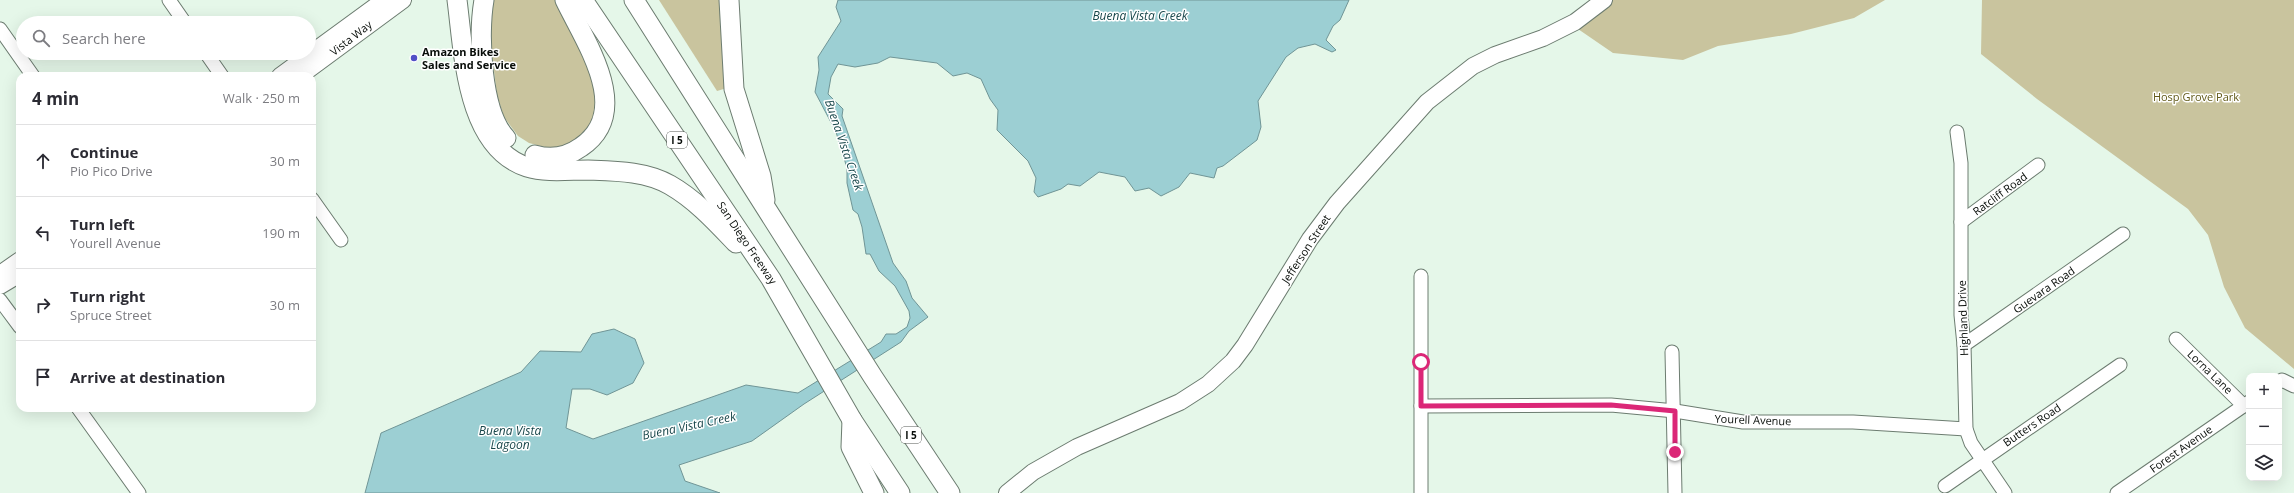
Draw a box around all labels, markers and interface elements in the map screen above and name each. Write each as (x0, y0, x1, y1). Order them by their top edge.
water label: Buena Vista Creek (1092, 7, 1189, 24)
search box (16, 16, 316, 60)
street label: Vista Way (327, 16, 375, 59)
icon: search (30, 27, 52, 49)
text: Search here (62, 28, 146, 48)
place label: Amazon Bikes Sales and Service (422, 44, 516, 72)
marker: Amazon Bikes Sales and Service (409, 53, 419, 63)
text: 4 min (32, 87, 79, 110)
text: Walk · 250 m (223, 89, 300, 107)
park label: Hosp Grove Park (2153, 89, 2239, 104)
water label: Buena Vista Creek (821, 97, 868, 194)
road number: I 5 (667, 132, 687, 148)
text: Continue (70, 142, 138, 162)
icon: ahead (32, 150, 54, 172)
text: 30 m (270, 152, 300, 170)
text: Pio Pico Drive (70, 162, 153, 180)
street label: Ratcliff Road (1969, 169, 2030, 219)
street label: San Diego Freeway (714, 198, 781, 287)
street label: Jefferson Street (1277, 211, 1334, 287)
text: Turn left (70, 214, 135, 234)
icon: left (32, 222, 54, 244)
text: 190 m (262, 224, 300, 242)
text: Yourell Avenue (70, 234, 161, 252)
street label: Guevara Road (2010, 263, 2078, 316)
street label: Highland Drive (1954, 280, 1971, 356)
text: Turn right (70, 286, 145, 306)
icon: right (32, 294, 54, 316)
text: 30 m (270, 296, 300, 314)
text: Spruce Street (70, 306, 152, 324)
street label: Lorna Lane (2185, 346, 2236, 397)
route start (1412, 353, 1430, 371)
icon: arrive (32, 366, 54, 388)
text: Arrive at destination (70, 367, 225, 387)
map controls (2246, 373, 2282, 481)
button: + (2246, 373, 2282, 409)
street label: Butters Road (2000, 400, 2064, 449)
water label: Buena Vista Creek (641, 407, 738, 444)
button: − (2246, 409, 2282, 445)
street label: Yourell Avenue (1714, 411, 1792, 428)
street label: Forest Avenue (2146, 421, 2215, 476)
water label: Buena Vista Lagoon (479, 422, 541, 453)
road number: I 5 (901, 427, 921, 443)
route end (1666, 443, 1684, 461)
button: layers (2246, 445, 2282, 481)

